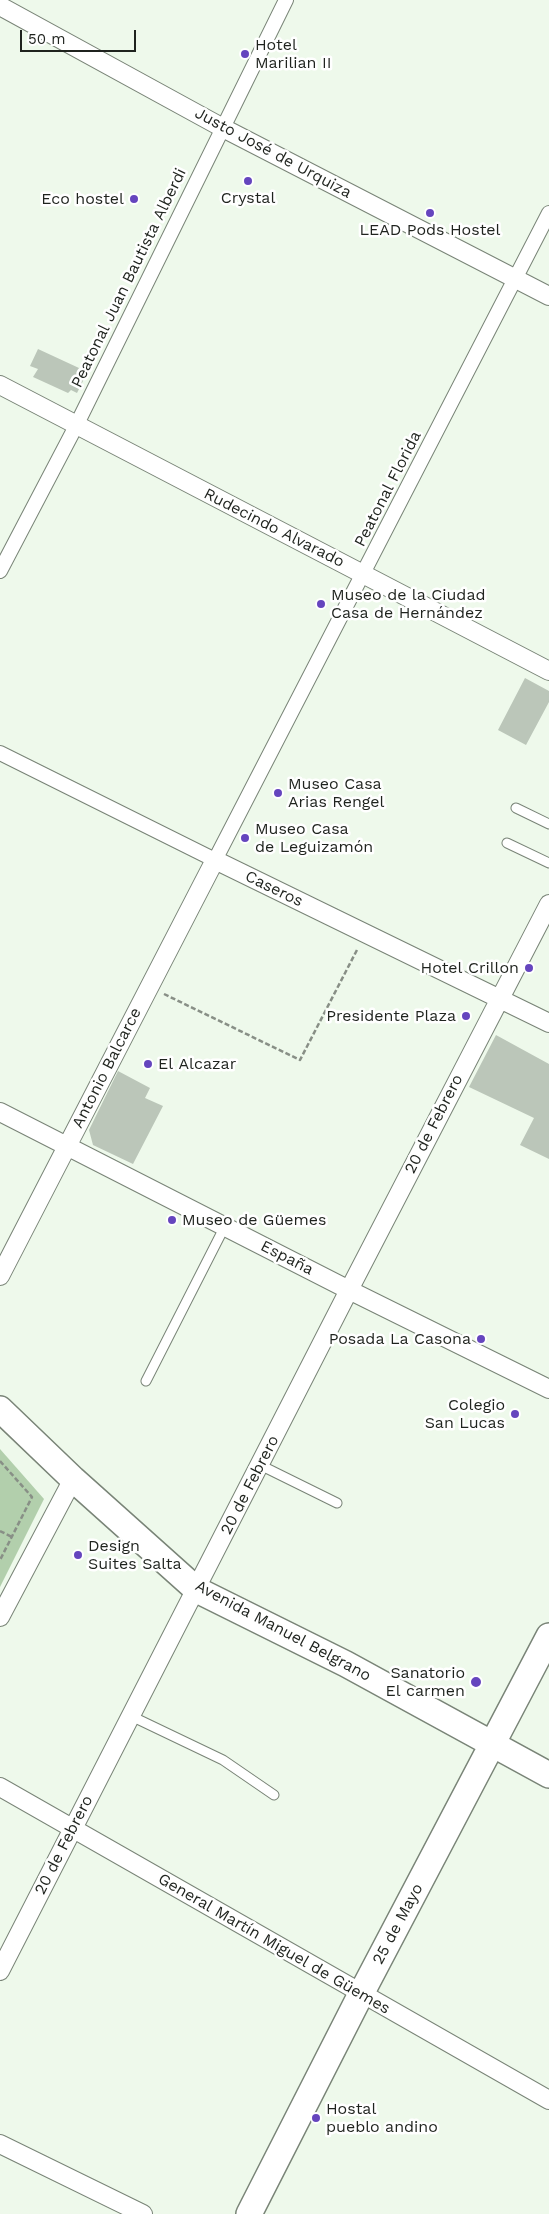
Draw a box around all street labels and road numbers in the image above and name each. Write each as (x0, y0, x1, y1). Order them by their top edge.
street label: Justo José de Urquiza (191, 104, 355, 202)
street label: Peatonal Juan Bautista Alberdi (67, 165, 191, 391)
street label: Peatonal Florida (351, 428, 425, 550)
street label: Rudecindo Alvarado (201, 484, 347, 572)
street label: Caseros (242, 867, 306, 911)
street label: Antonio Balcarce (68, 1005, 146, 1131)
street label: 20 de Febrero (401, 1071, 467, 1177)
street label: España (257, 1237, 317, 1279)
street label: 20 de Febrero (217, 1432, 283, 1538)
street label: Avenida Manuel Belgrano (192, 1576, 374, 1686)
street label: 20 de Febrero (31, 1792, 97, 1898)
street label: General Martín Miguel de Güemes (155, 1869, 393, 2019)
street label: 25 de Mayo (369, 1880, 427, 1968)

